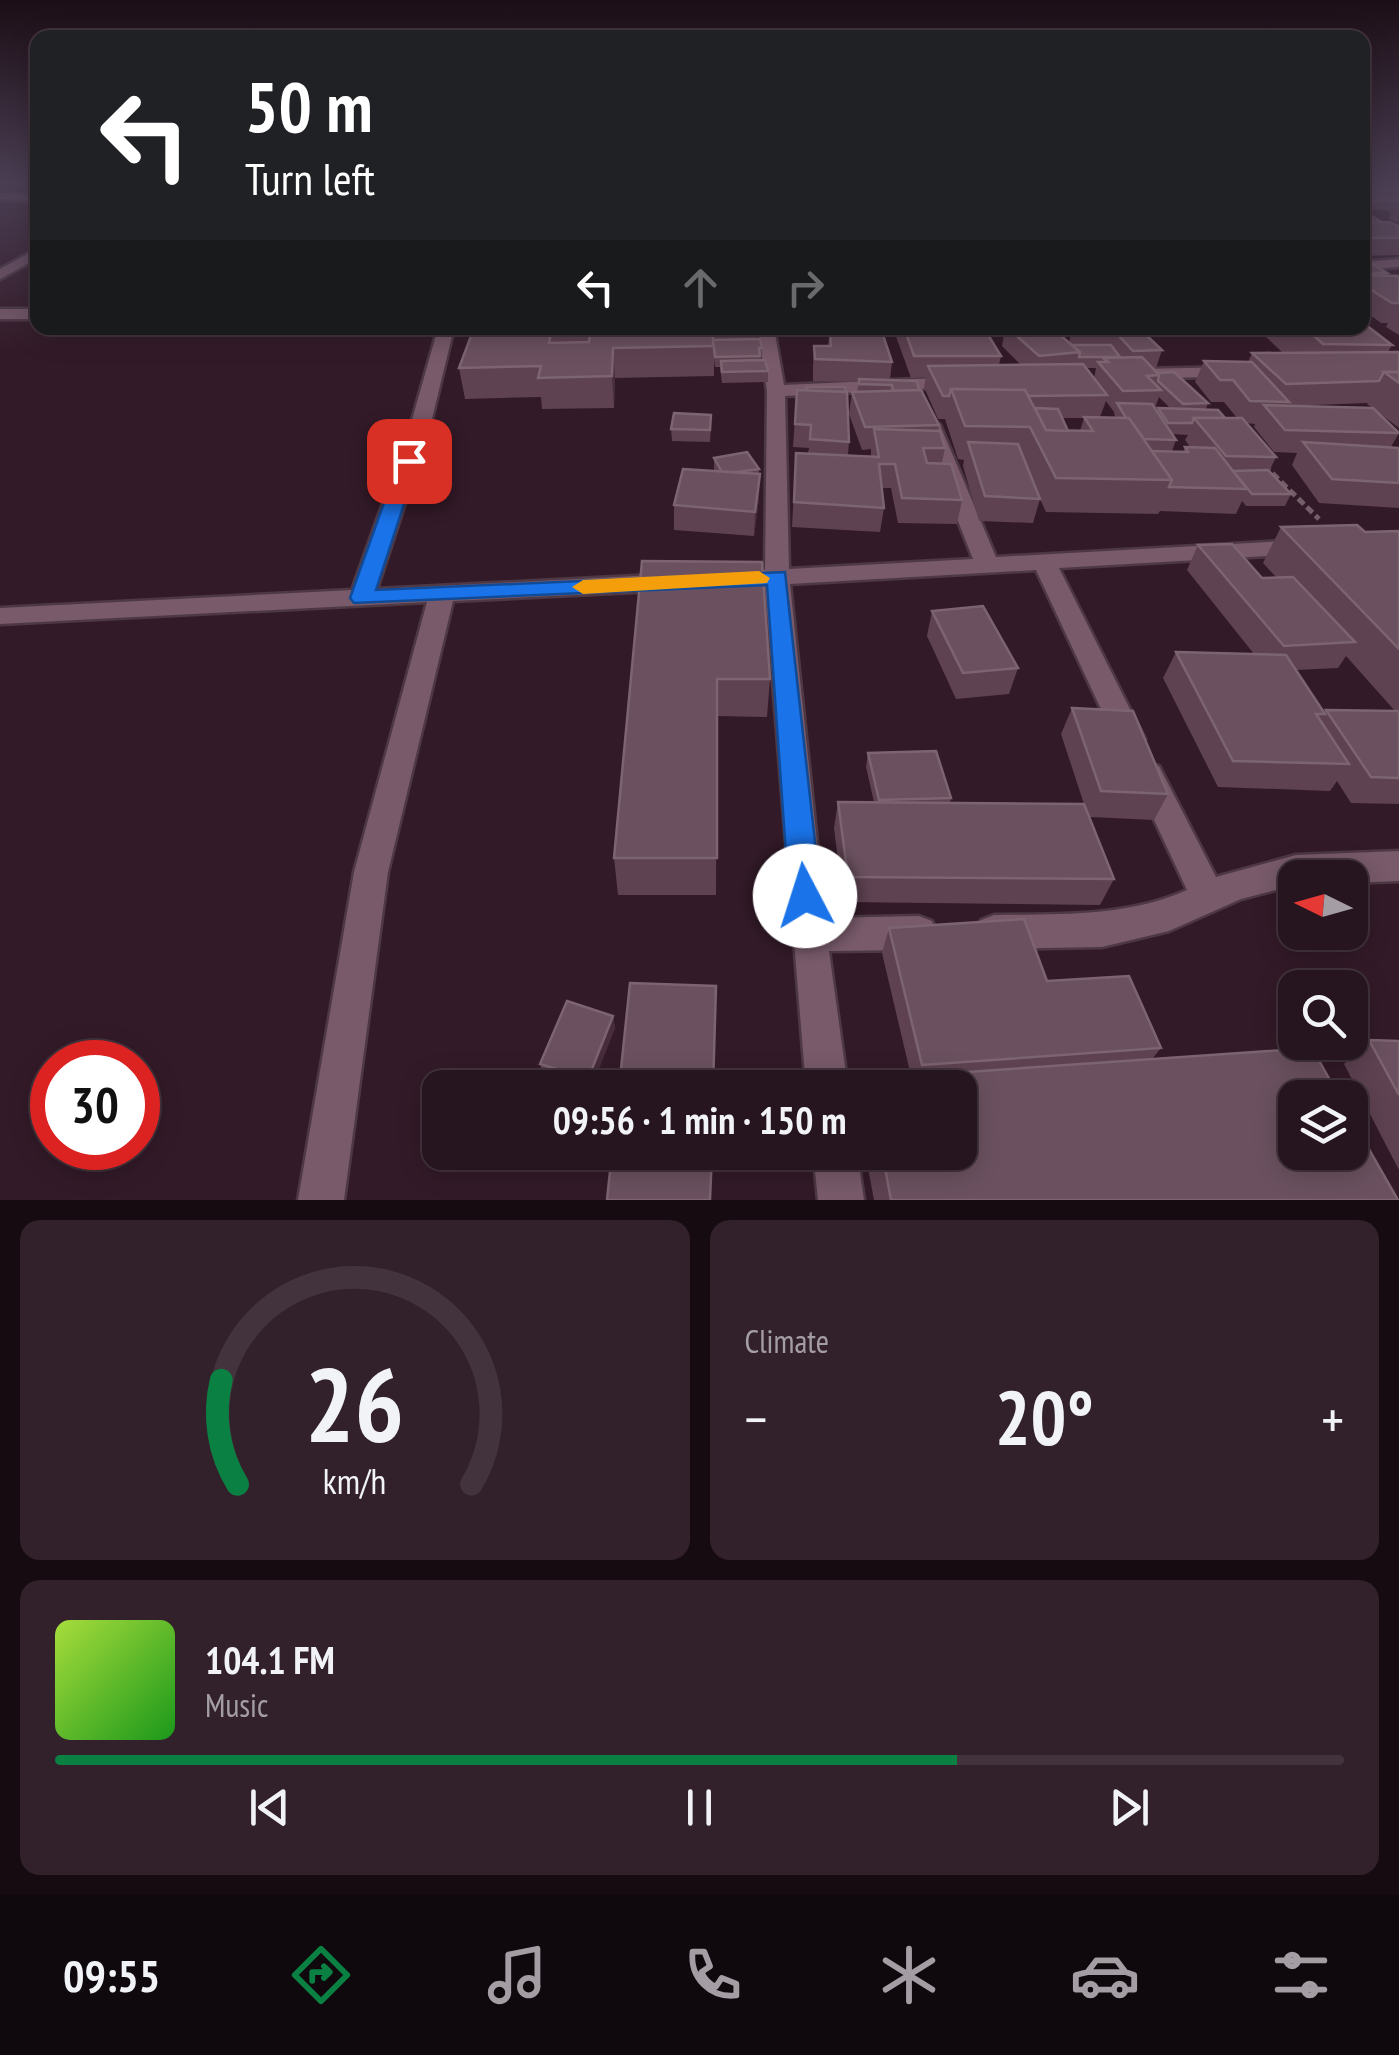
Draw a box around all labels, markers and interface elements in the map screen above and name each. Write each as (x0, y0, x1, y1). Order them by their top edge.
text: 50 m (245, 61, 373, 151)
icon: left (80, 70, 210, 200)
text: Turn left (245, 149, 375, 207)
icon: left (568, 260, 623, 315)
icon: ahead (673, 260, 728, 315)
icon: right (778, 260, 833, 315)
pin (367, 419, 452, 504)
icon: arrive (382, 434, 437, 489)
position arrow (753, 844, 857, 948)
north arrow (1278, 860, 1368, 950)
map controls (1278, 860, 1368, 1170)
button: search (1278, 970, 1368, 1060)
speed limit sign: 30 (30, 1040, 160, 1170)
button: layers (1278, 1080, 1368, 1170)
text: 09:56 · 1 min · 150 m (553, 1095, 846, 1144)
text: Climate (745, 1320, 829, 1362)
text: 26 (305, 1336, 404, 1471)
text: 20° (995, 1369, 1094, 1466)
text: − (745, 1383, 767, 1454)
text: + (1321, 1383, 1344, 1454)
text: km/h (323, 1458, 386, 1504)
text: 104.1 FM (205, 1635, 335, 1684)
text: Music (205, 1684, 268, 1726)
icon: previous (242, 1780, 297, 1835)
icon: pause (672, 1780, 727, 1835)
icon: next (1102, 1780, 1157, 1835)
icon: directions (286, 1940, 356, 2010)
icon: music (482, 1940, 552, 2010)
icon: phone (678, 1940, 748, 2010)
icon: climate (874, 1940, 944, 2010)
icon: car (1070, 1940, 1140, 2010)
icon: filters (1266, 1940, 1336, 2010)
text: 09:55 (63, 1946, 160, 2004)

